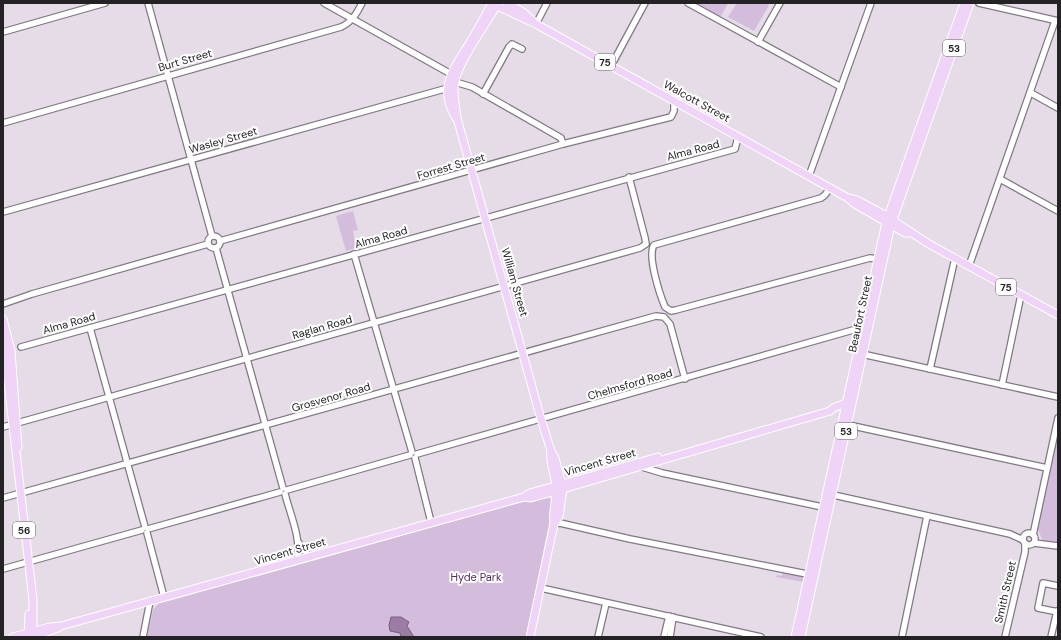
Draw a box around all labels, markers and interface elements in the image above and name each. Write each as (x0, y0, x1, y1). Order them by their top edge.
road number: 53 (943, 40, 965, 56)
street label: Burt Street (156, 46, 214, 74)
road number: 75 (595, 54, 615, 70)
street label: Walcott Street (661, 77, 733, 125)
street label: Wasley Street (187, 124, 259, 156)
street label: Alma Road (665, 136, 721, 164)
street label: Forrest Street (415, 150, 487, 182)
street label: Alma Road (353, 223, 409, 251)
street label: William Street (499, 246, 531, 318)
street label: Beaufort Street (845, 275, 875, 353)
road number: 75 (996, 279, 1016, 295)
street label: Alma Road (41, 309, 97, 337)
street label: Raglan Road (290, 312, 354, 342)
street label: Chelmsford Road (586, 365, 674, 403)
street label: Grosvenor Road (290, 379, 372, 415)
road number: 53 (835, 423, 857, 439)
street label: Vincent Street (563, 445, 637, 479)
road number: 56 (13, 522, 35, 538)
street label: Vincent Street (253, 534, 327, 568)
street label: Smith Street (991, 559, 1019, 625)
park label: Hyde Park (451, 570, 502, 584)

